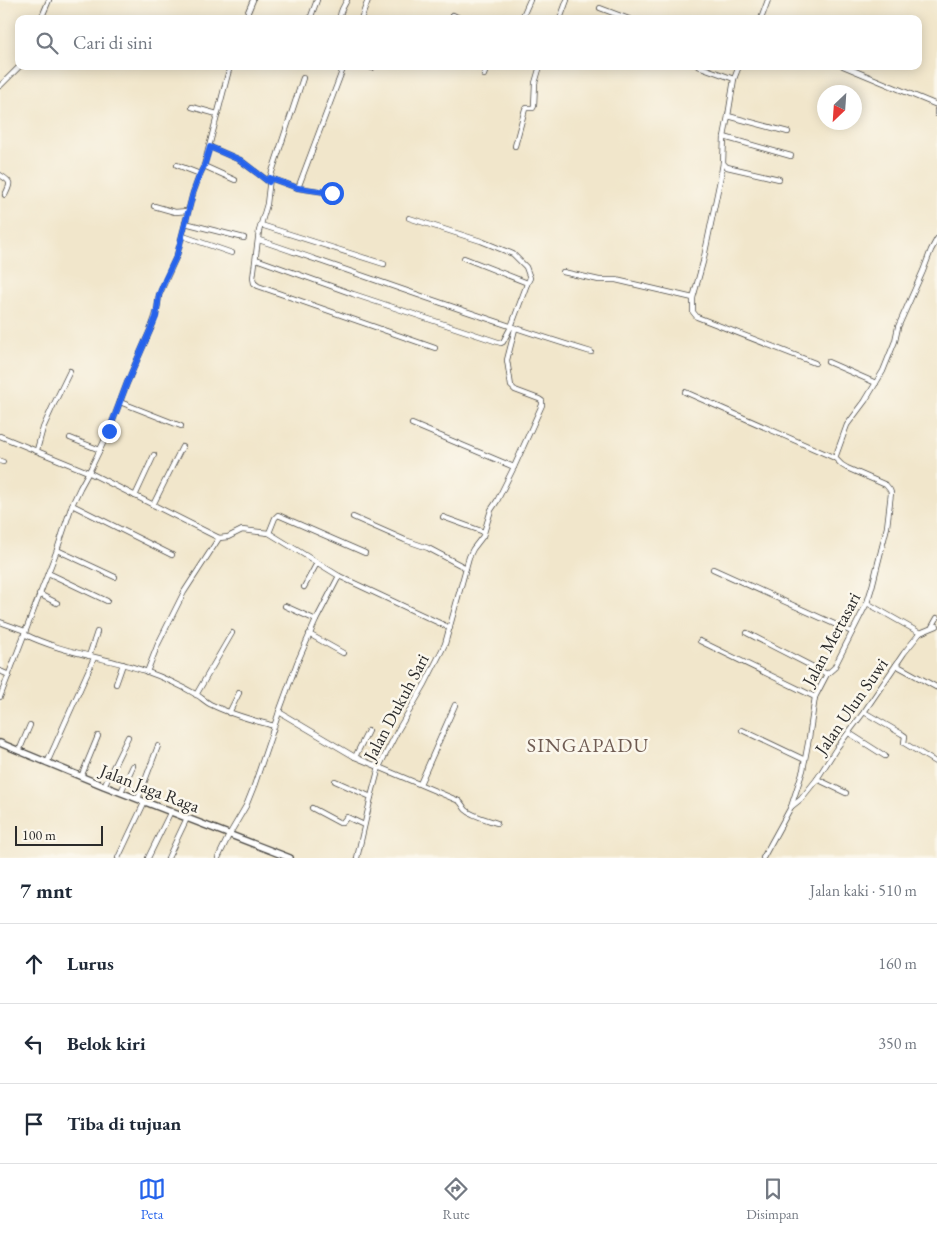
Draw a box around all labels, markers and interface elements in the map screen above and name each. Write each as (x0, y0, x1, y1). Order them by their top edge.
search box (15, 15, 922, 70)
icon: search (33, 29, 61, 57)
text: Cari di sini (73, 30, 152, 55)
north arrow (817, 85, 862, 130)
route start (321, 182, 344, 205)
route end (98, 420, 121, 443)
street label: Jalan Mertasari (796, 588, 866, 692)
street label: Jalan Dukuh Sari (357, 649, 434, 766)
street label: Jalan Ulun Suwi (808, 653, 893, 760)
district label: SINGAPADU (527, 732, 649, 758)
street label: Jalan Jaga Raga (95, 758, 204, 818)
scale bar (15, 823, 102, 846)
text: 100 m (22, 826, 56, 844)
text: 7 mnt (20, 877, 72, 904)
text: Jalan kaki · 510 m (810, 880, 917, 901)
icon: ahead (20, 950, 48, 978)
text: Lurus (67, 951, 114, 976)
text: 160 m (878, 953, 917, 974)
icon: left (20, 1030, 48, 1058)
text: Belok kiri (67, 1031, 146, 1056)
text: 350 m (878, 1033, 917, 1054)
icon: arrive (20, 1110, 48, 1138)
text: Tiba di tujuan (67, 1111, 181, 1136)
tab: Peta (138, 1175, 166, 1223)
tab: Rute (442, 1175, 470, 1223)
tab: Disimpan (746, 1175, 799, 1223)

